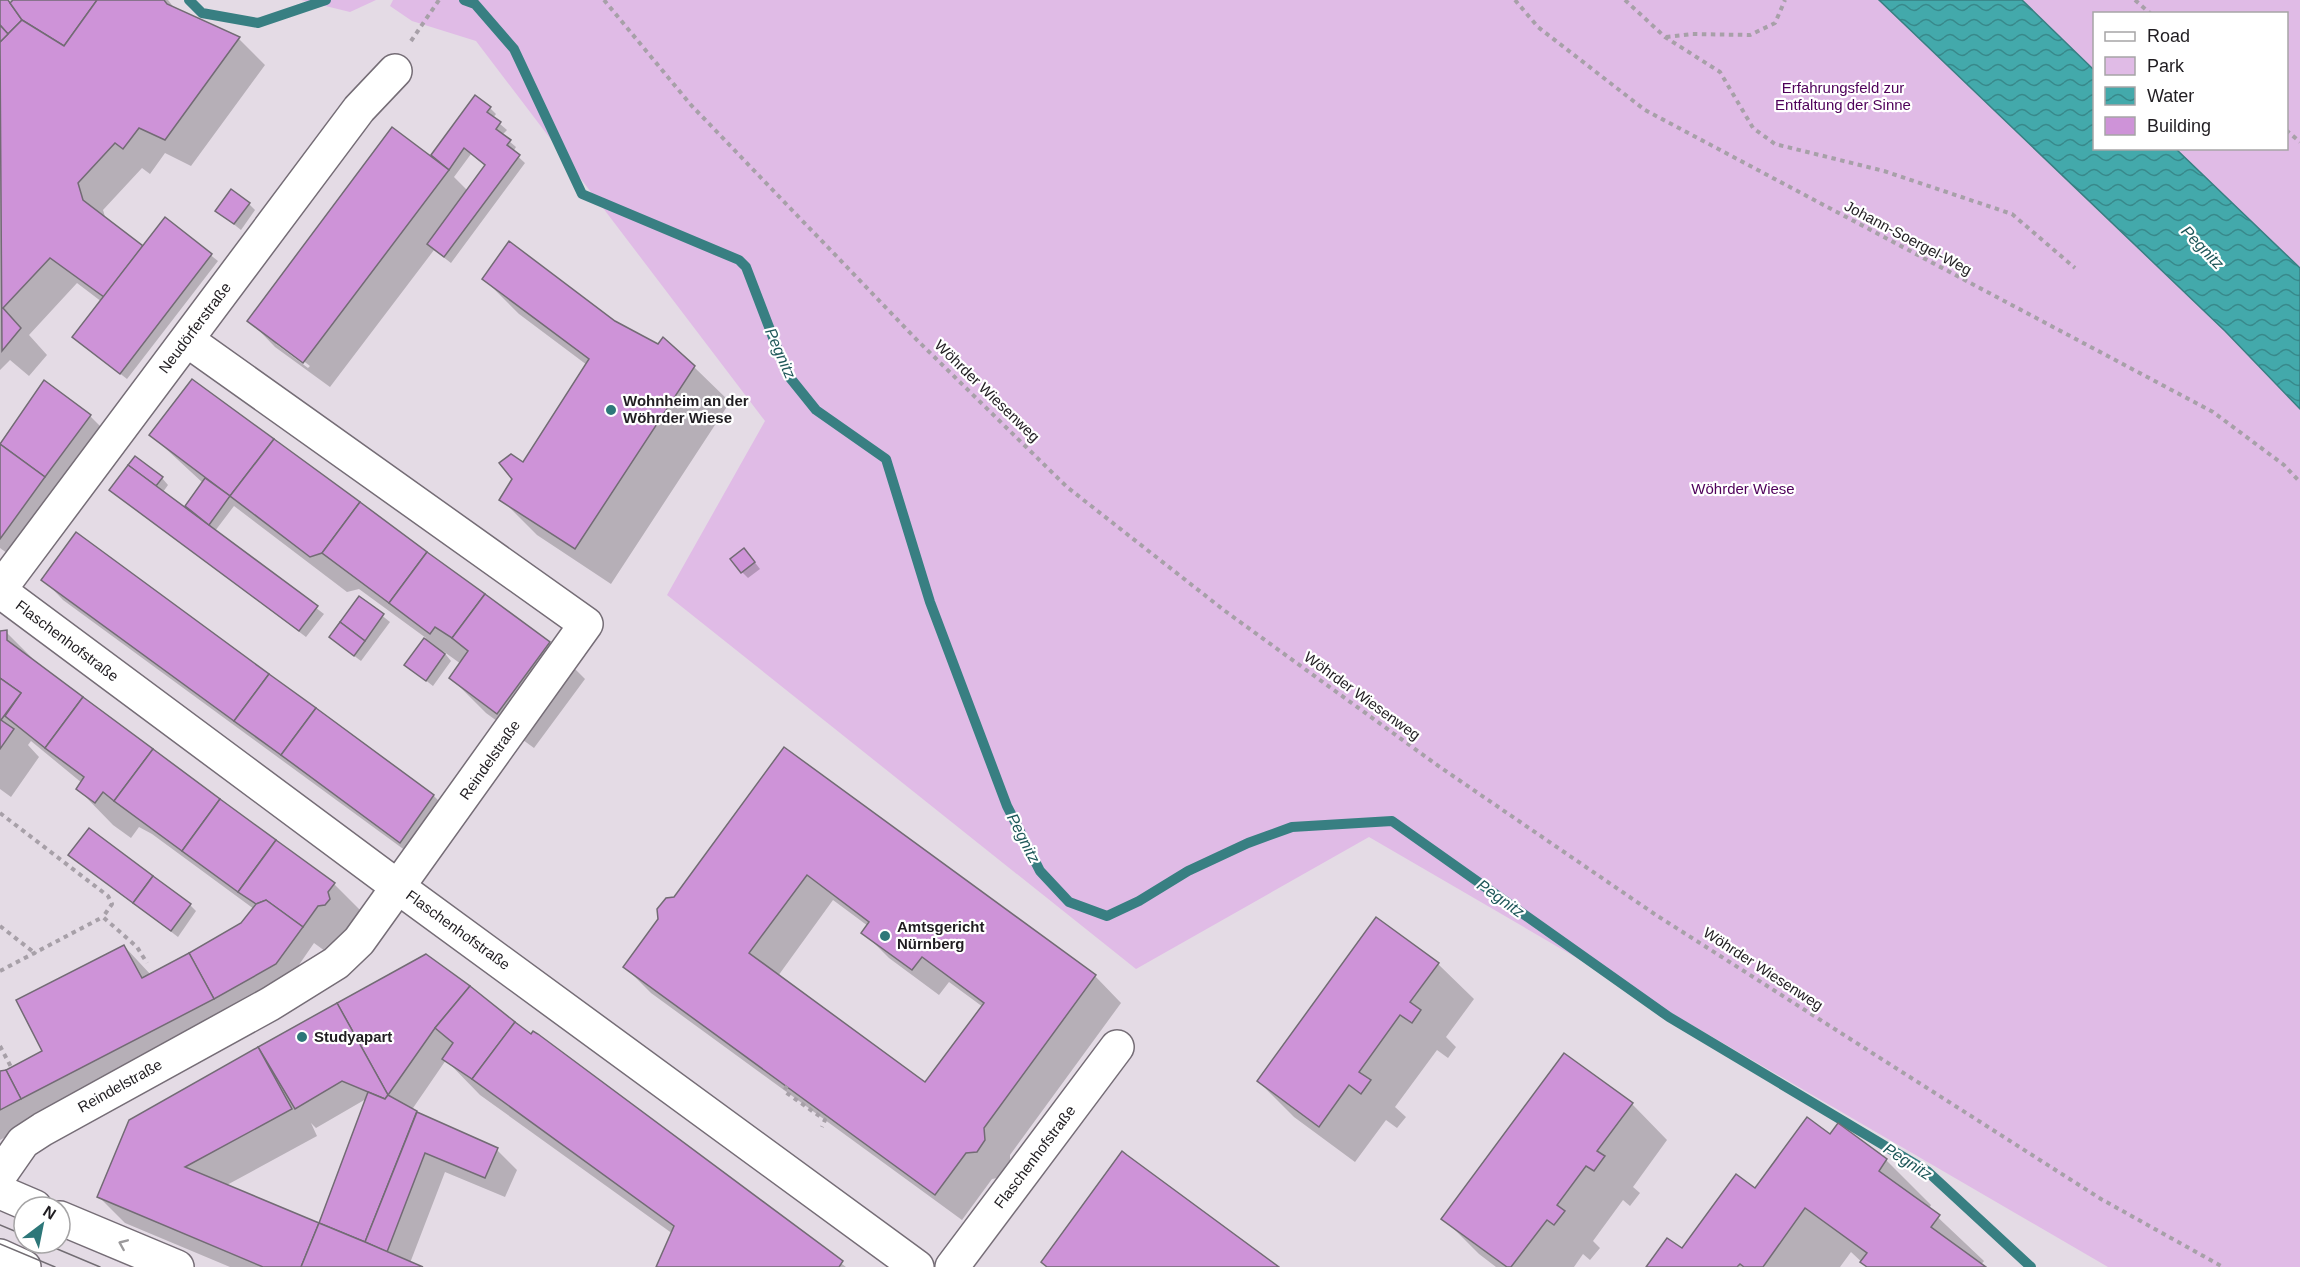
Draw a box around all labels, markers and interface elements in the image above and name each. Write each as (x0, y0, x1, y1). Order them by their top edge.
legend (2093, 12, 2288, 150)
text: Road (2147, 26, 2190, 46)
text: Park (2147, 56, 2185, 76)
park label: Erfahrungsfeld zur Entfaltung der Sinne (1775, 79, 1911, 113)
text: Water (2147, 86, 2194, 106)
text: Building (2147, 116, 2211, 136)
street label: Johann-Soergel-Weg (1842, 197, 1975, 278)
water label: Pegnitz (2178, 222, 2227, 272)
street label: Neudörferstraße (155, 279, 234, 376)
water label: Pegnitz (762, 325, 799, 381)
street label: Wöhrder Wiesenweg (931, 336, 1043, 445)
place label: Wohnheim an der Wöhrder Wiese (623, 392, 749, 426)
marker: Wohnheim an der Wöhrder Wiese (604, 403, 618, 417)
park label: Wöhrder Wiese (1691, 480, 1795, 497)
street label: Flaschenhofstraße (13, 596, 122, 685)
street label: Wöhrder Wiesenweg (1301, 648, 1424, 743)
street label: Reindelstraße (456, 717, 523, 803)
water label: Pegnitz (1004, 811, 1043, 866)
water label: Pegnitz (1474, 876, 1527, 921)
street label: Flaschenhofstraße (403, 886, 514, 973)
place label: Amtsgericht Nürnberg (897, 918, 985, 952)
street label: Wöhrder Wiesenweg (1700, 924, 1826, 1014)
marker: Amtsgericht Nürnberg (878, 929, 892, 943)
place label: Studyapart (314, 1028, 392, 1045)
marker: Studyapart (295, 1030, 309, 1044)
street label: Reindelstraße (75, 1055, 165, 1116)
street label: Flaschenhofstraße (990, 1102, 1079, 1211)
water label: Pegnitz (1881, 1140, 1935, 1183)
north arrow (12, 1195, 72, 1255)
text: N (40, 1202, 59, 1223)
one-way arrow (118, 1239, 129, 1251)

